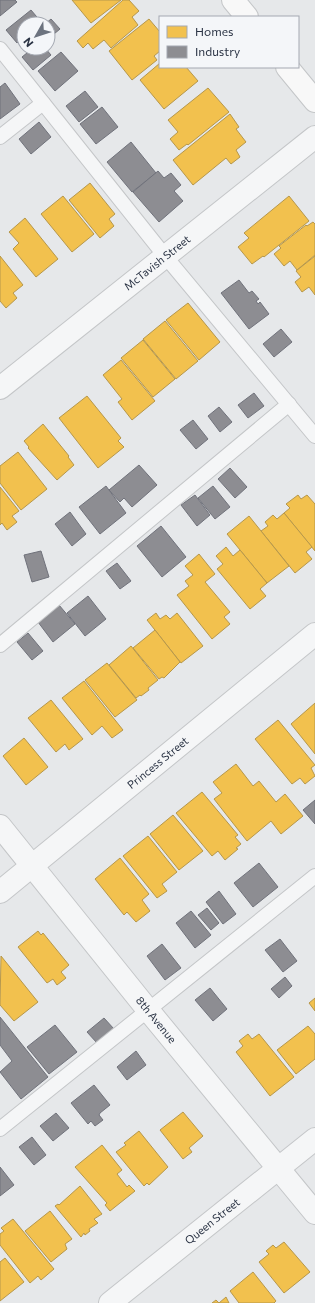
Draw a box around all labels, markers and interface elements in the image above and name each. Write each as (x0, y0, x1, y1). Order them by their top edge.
north arrow (16, 16, 56, 56)
legend (159, 16, 299, 68)
text: Homes (195, 24, 233, 38)
text: N (20, 35, 35, 50)
text: Industry (195, 44, 240, 58)
street label: McTavish Street (121, 232, 193, 293)
street label: Princess Street (124, 733, 191, 791)
street label: 8th Avenue (134, 994, 180, 1046)
street label: Queen Street (182, 1195, 242, 1247)

